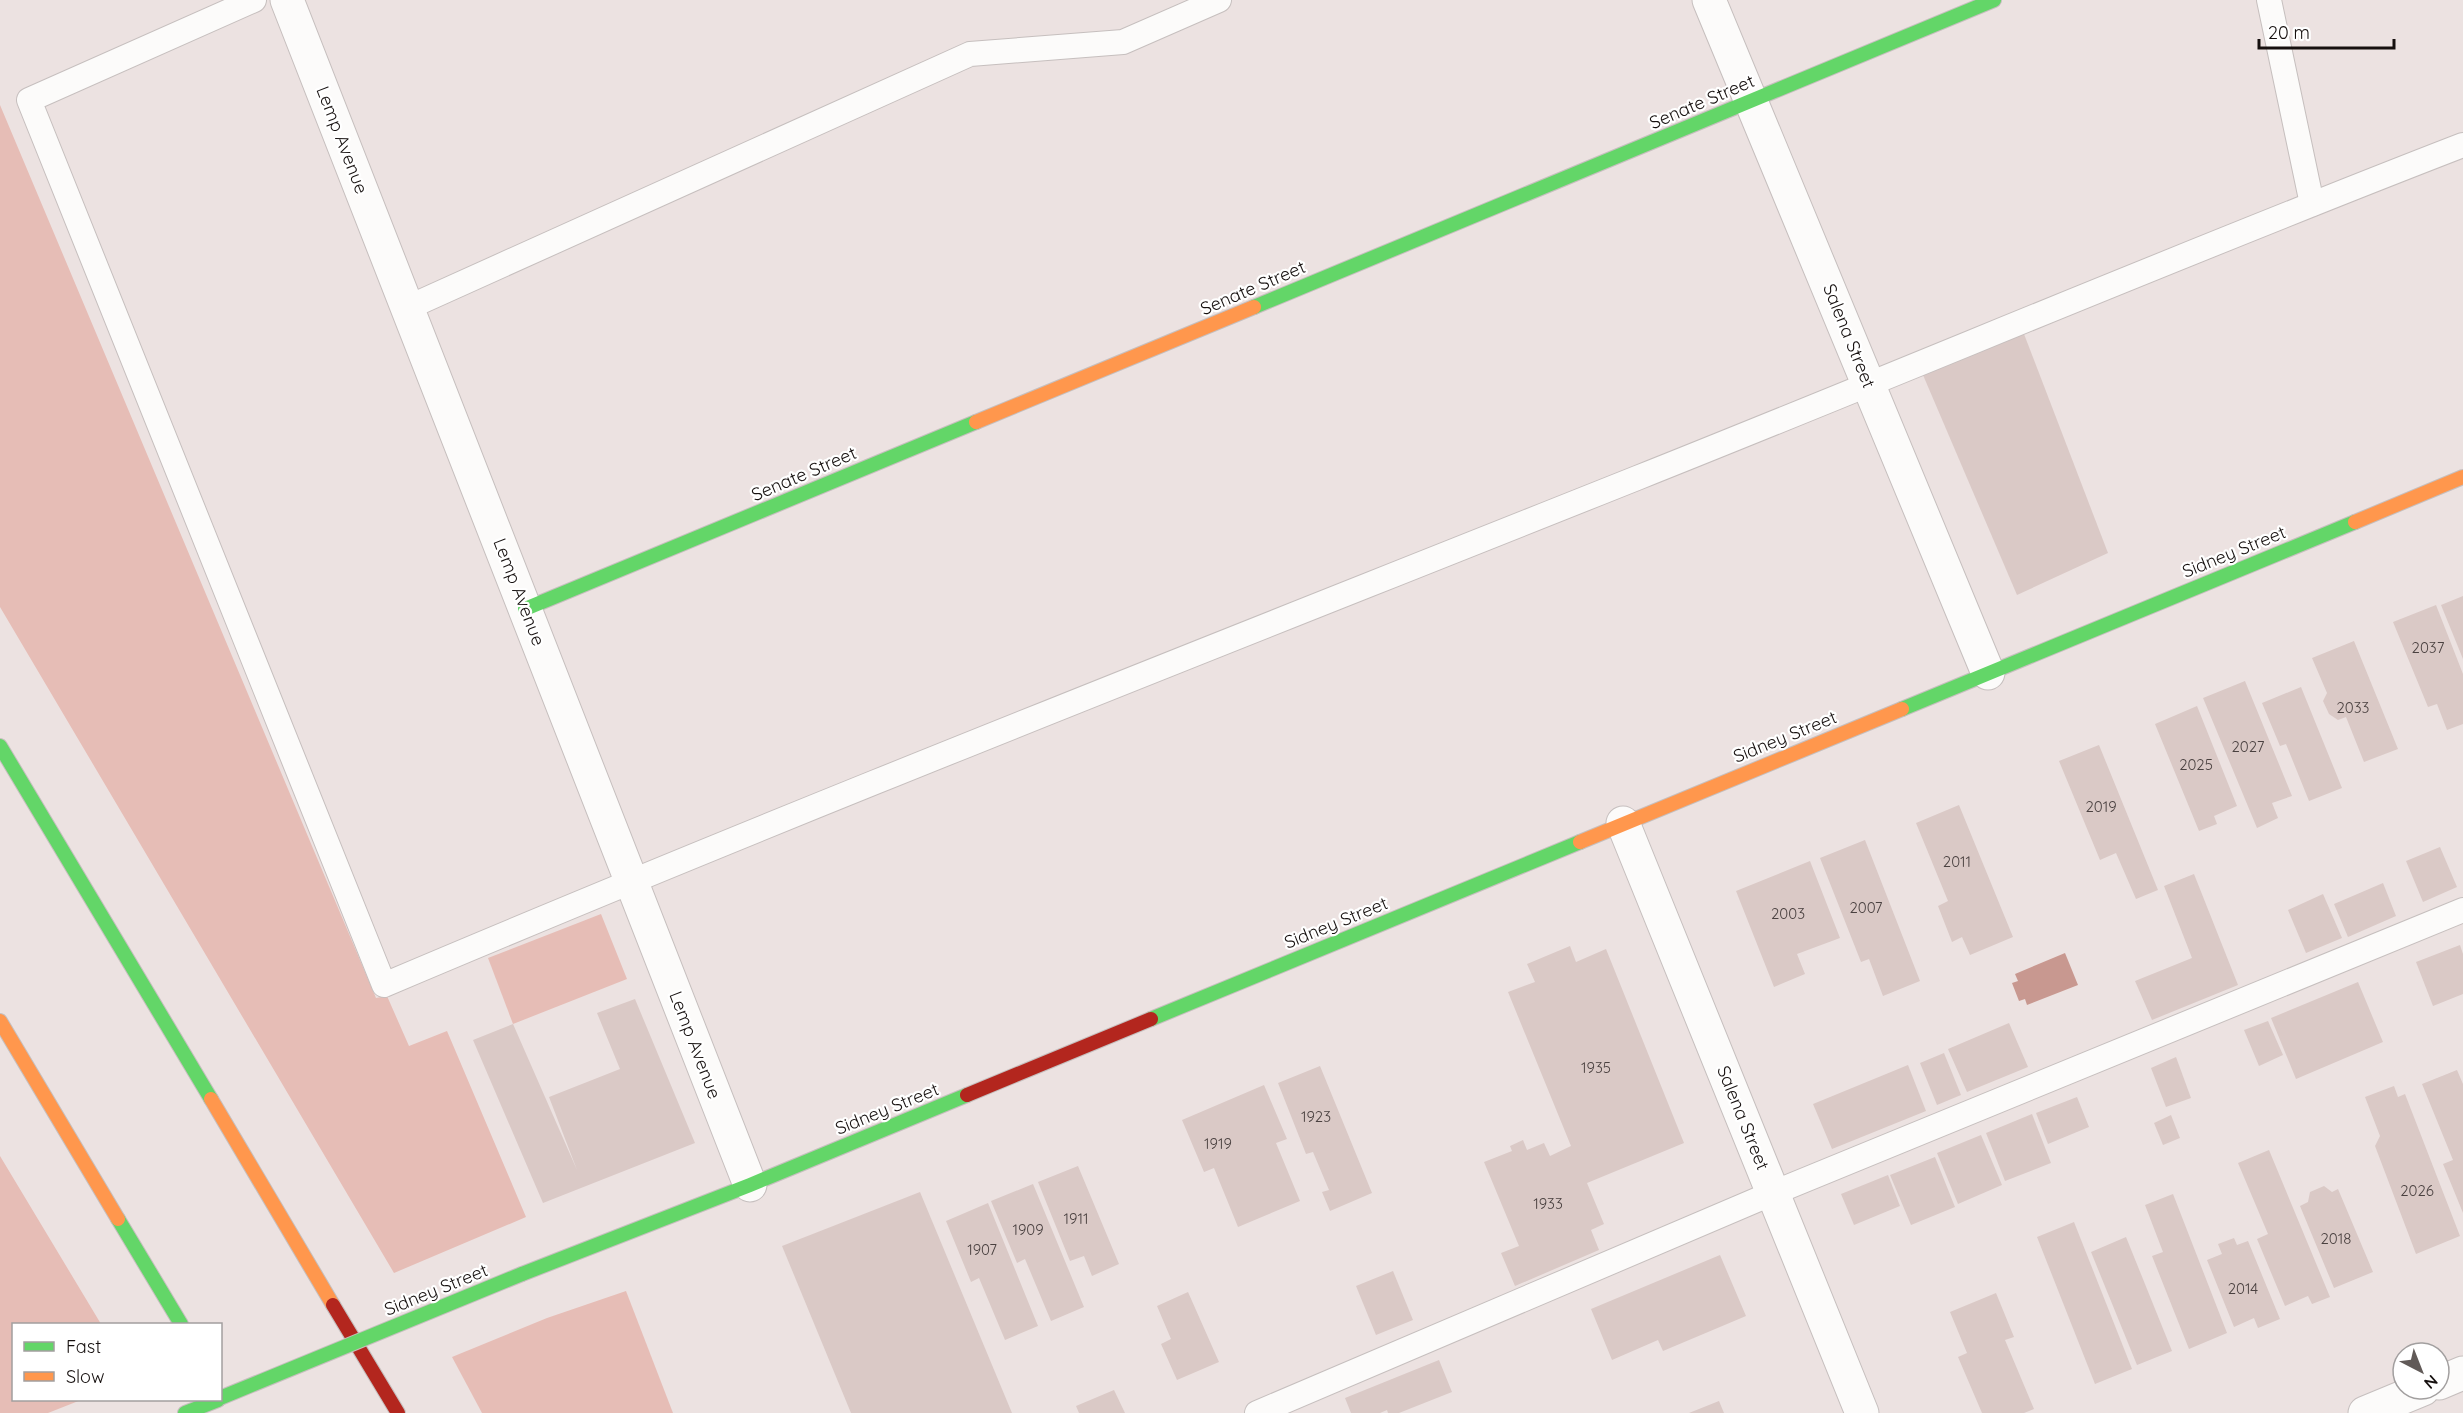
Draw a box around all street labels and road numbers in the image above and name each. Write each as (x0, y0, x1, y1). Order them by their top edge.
street label: Senate Street (1646, 69, 1758, 134)
street label: Lemp Avenue (311, 83, 374, 197)
street label: Senate Street (1197, 255, 1309, 320)
street label: Salena Street (1818, 280, 1881, 391)
street label: Senate Street (748, 441, 860, 506)
street label: Sidney Street (2179, 520, 2289, 583)
street label: Lemp Avenue (488, 535, 551, 649)
street label: Sidney Street (1730, 705, 1840, 768)
street label: Sidney Street (1281, 891, 1391, 954)
street label: Lemp Avenue (664, 988, 727, 1102)
street label: Salena Street (1712, 1062, 1775, 1173)
street label: Sidney Street (832, 1077, 942, 1140)
street label: Sidney Street (381, 1258, 491, 1321)

